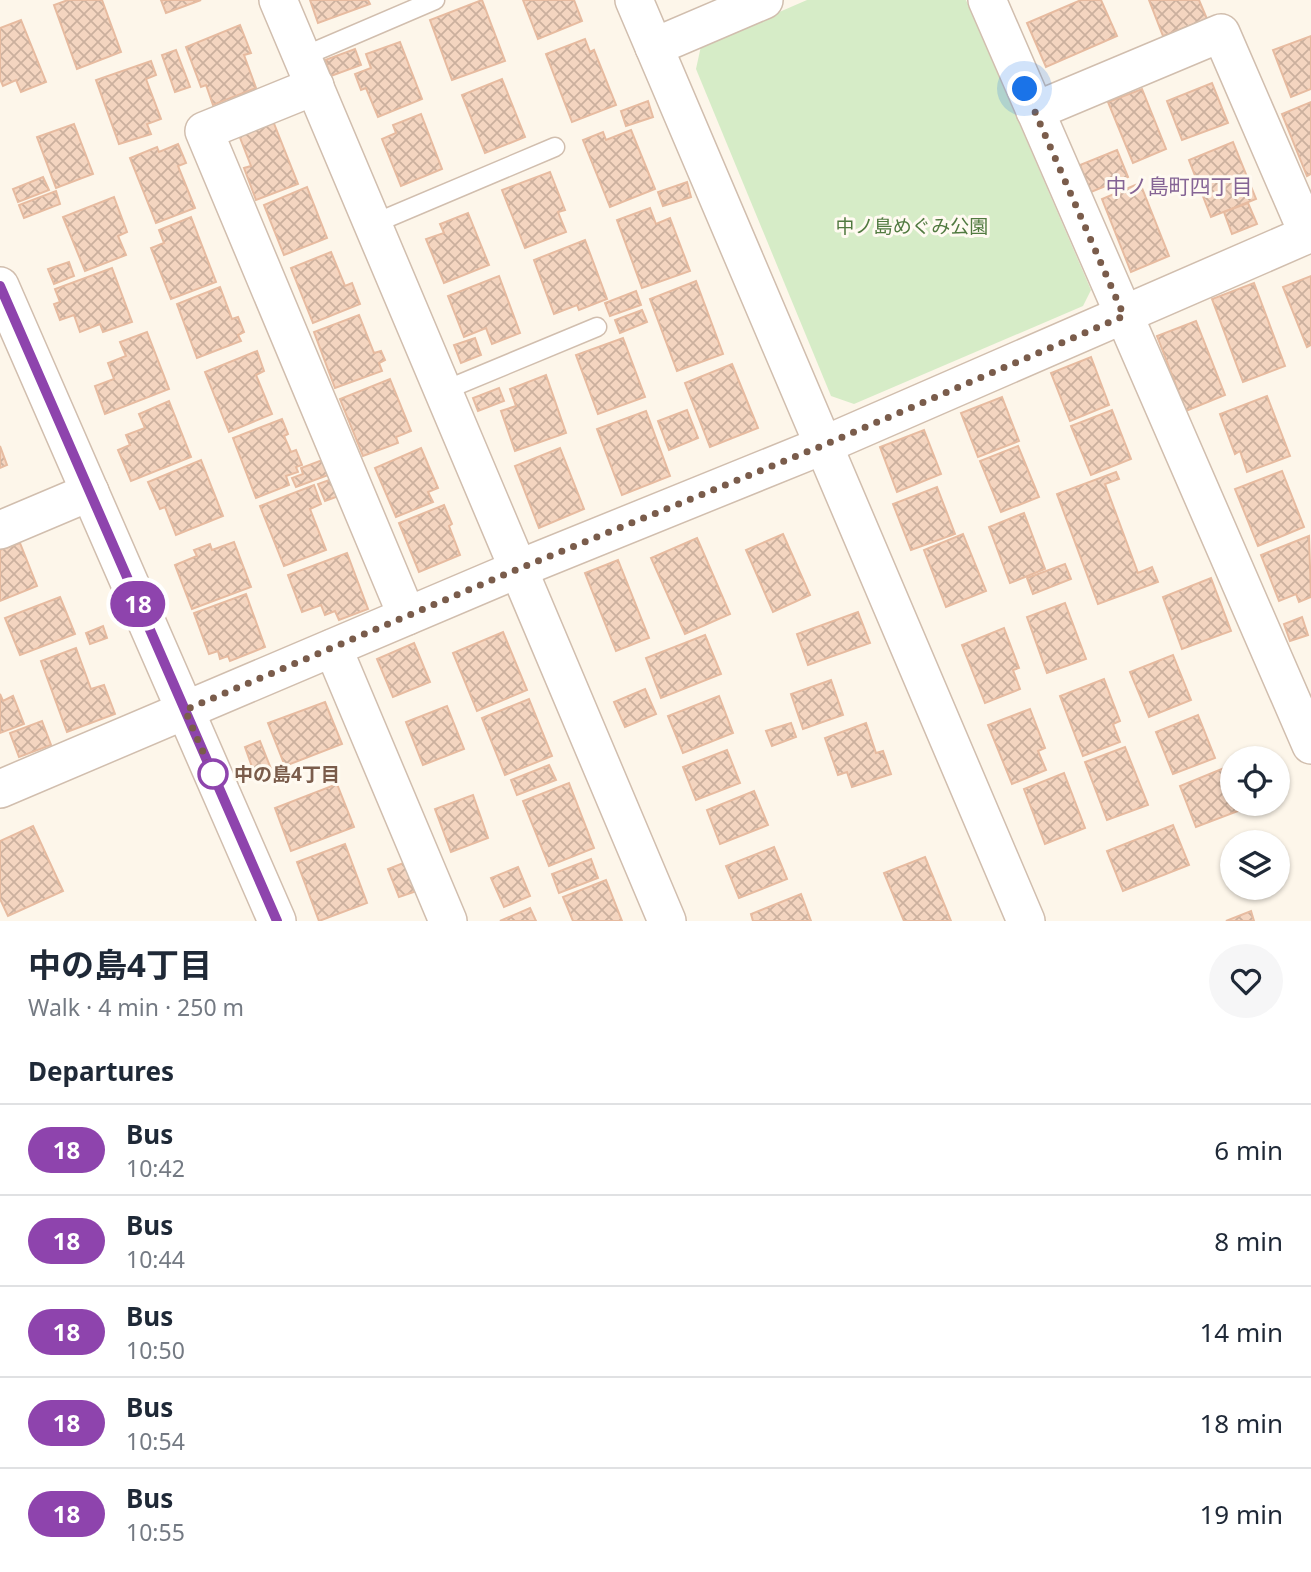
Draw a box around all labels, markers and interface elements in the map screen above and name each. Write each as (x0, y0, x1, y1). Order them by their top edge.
your location (1007, 71, 1042, 106)
district label: 中ノ島町四丁目 (1106, 172, 1253, 200)
park label: 中ノ島めぐみ公園 (836, 213, 988, 239)
line badge: 18 (106, 581, 170, 627)
text: 18 (124, 587, 152, 620)
map controls (1220, 746, 1290, 900)
button: locate (1220, 746, 1290, 816)
marker: 中の島4丁目 (198, 759, 228, 789)
place label: 中の島4丁目 (234, 761, 340, 787)
button: layers (1220, 830, 1290, 900)
text: 中の島4丁目 (28, 942, 212, 987)
button: heart (1209, 944, 1283, 1018)
text: Walk · 4 min · 250 m (28, 991, 244, 1023)
text: Departures (28, 1053, 174, 1089)
text: Bus (126, 1116, 173, 1152)
text: 6 min (1214, 1132, 1283, 1168)
text: 18 (53, 1133, 80, 1166)
text: 10:42 (126, 1152, 185, 1184)
text: Bus (126, 1207, 173, 1243)
text: 8 min (1214, 1223, 1283, 1259)
text: 18 (53, 1224, 80, 1257)
text: 10:44 (126, 1243, 185, 1275)
text: Bus (126, 1298, 173, 1334)
text: 14 min (1199, 1314, 1283, 1350)
text: 18 (53, 1315, 80, 1348)
text: 10:50 (126, 1334, 185, 1366)
text: Bus (126, 1389, 173, 1425)
text: 18 min (1199, 1405, 1283, 1441)
text: 18 (53, 1406, 80, 1439)
text: 10:54 (126, 1425, 185, 1457)
text: Bus (126, 1480, 173, 1516)
text: 19 min (1199, 1496, 1283, 1532)
text: 18 (53, 1497, 80, 1530)
text: 10:55 (126, 1516, 185, 1548)

